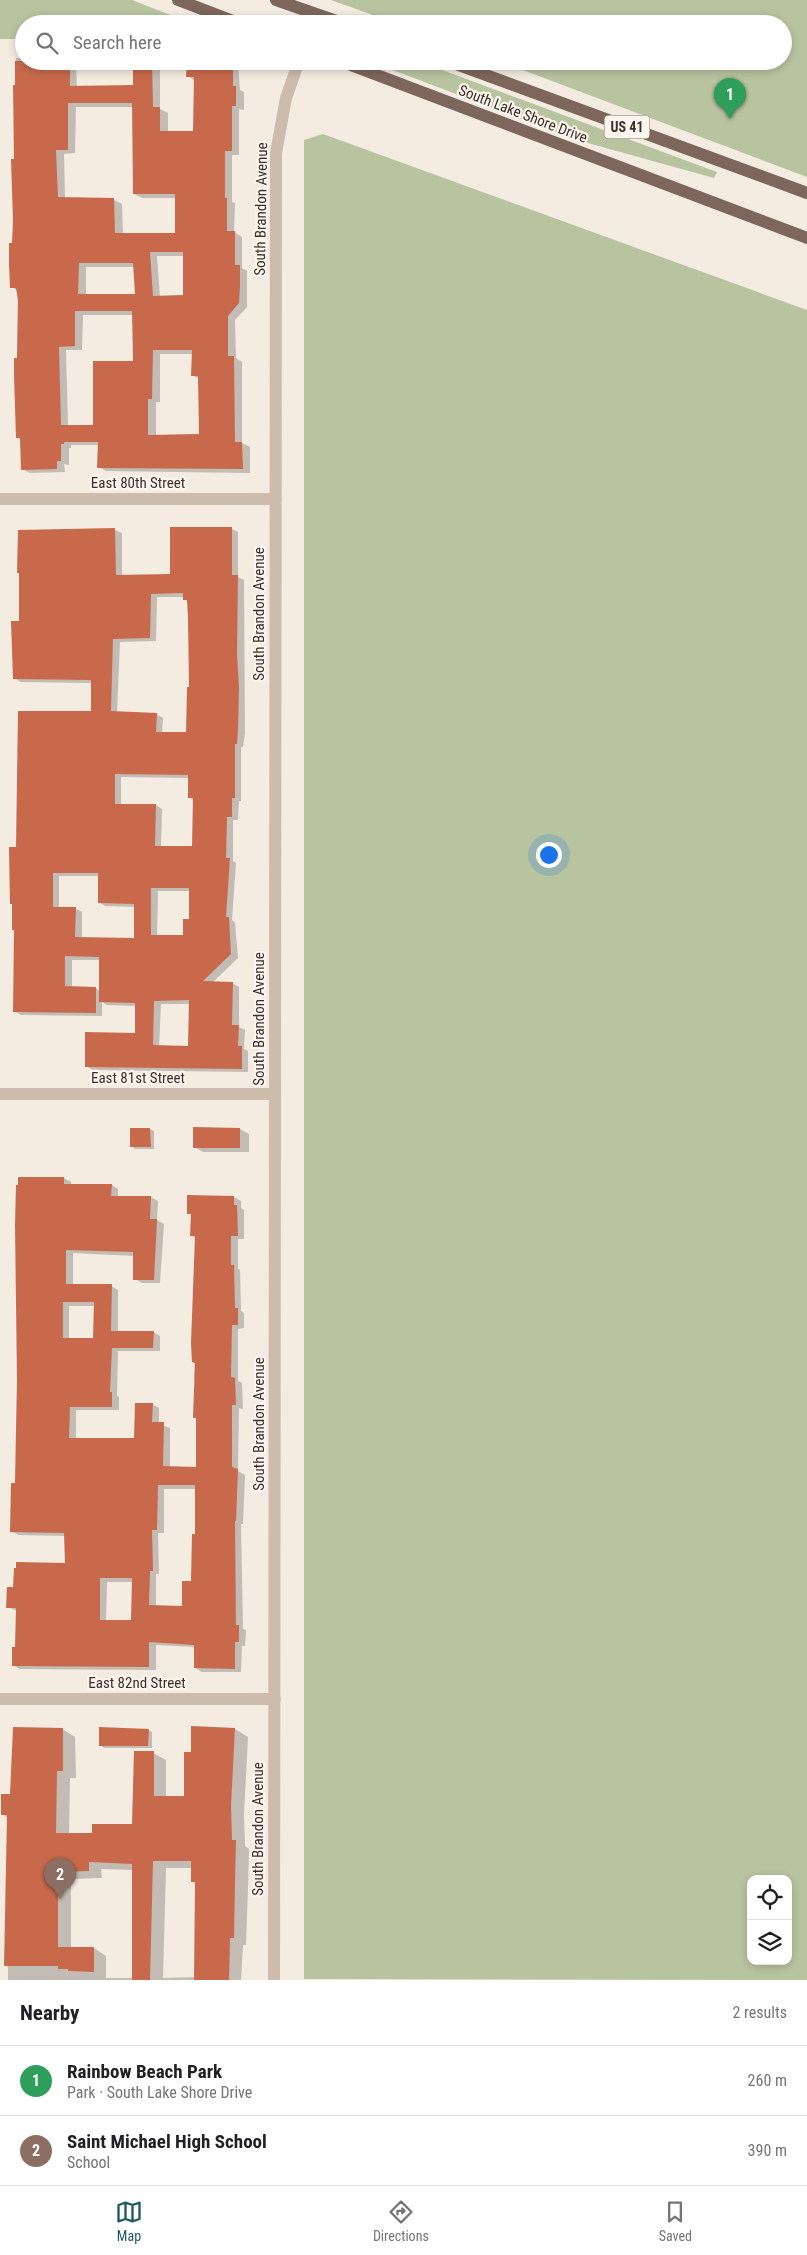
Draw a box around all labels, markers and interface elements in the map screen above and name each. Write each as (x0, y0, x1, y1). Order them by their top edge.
search box (15, 15, 792, 70)
icon: search (33, 29, 61, 57)
text: Search here (73, 31, 161, 54)
pin: 1 (714, 78, 746, 119)
street label: South Lake Shore Drive (456, 81, 590, 147)
road number: US 41 (604, 115, 650, 138)
street label: South Brandon Avenue (251, 142, 271, 276)
street label: East 80th Street (91, 474, 185, 492)
street label: South Brandon Avenue (250, 547, 268, 681)
your location (536, 842, 562, 868)
street label: South Brandon Avenue (250, 952, 268, 1086)
street label: East 81st Street (91, 1069, 185, 1087)
street label: South Brandon Avenue (250, 1357, 268, 1491)
street label: East 82nd Street (88, 1674, 186, 1692)
street label: South Brandon Avenue (249, 1762, 267, 1896)
pin: 2 (44, 1858, 76, 1899)
map controls (747, 1875, 792, 1965)
button: locate (747, 1875, 792, 1920)
button: layers (747, 1920, 792, 1965)
text: Nearby (20, 2001, 79, 2025)
text: 2 results (732, 2003, 787, 2022)
text: Rainbow Beach Park (67, 2060, 222, 2083)
text: 1 (32, 2071, 40, 2090)
text: 260 m (748, 2071, 787, 2090)
text: Park · South Lake Shore Drive (67, 2083, 252, 2102)
text: Saint Michael High School (67, 2130, 267, 2153)
text: 2 (32, 2141, 40, 2160)
text: 390 m (748, 2141, 787, 2160)
text: School (67, 2153, 110, 2172)
tab: Map (115, 2198, 143, 2244)
tab: Directions (373, 2198, 429, 2244)
tab: Saved (659, 2198, 692, 2244)

